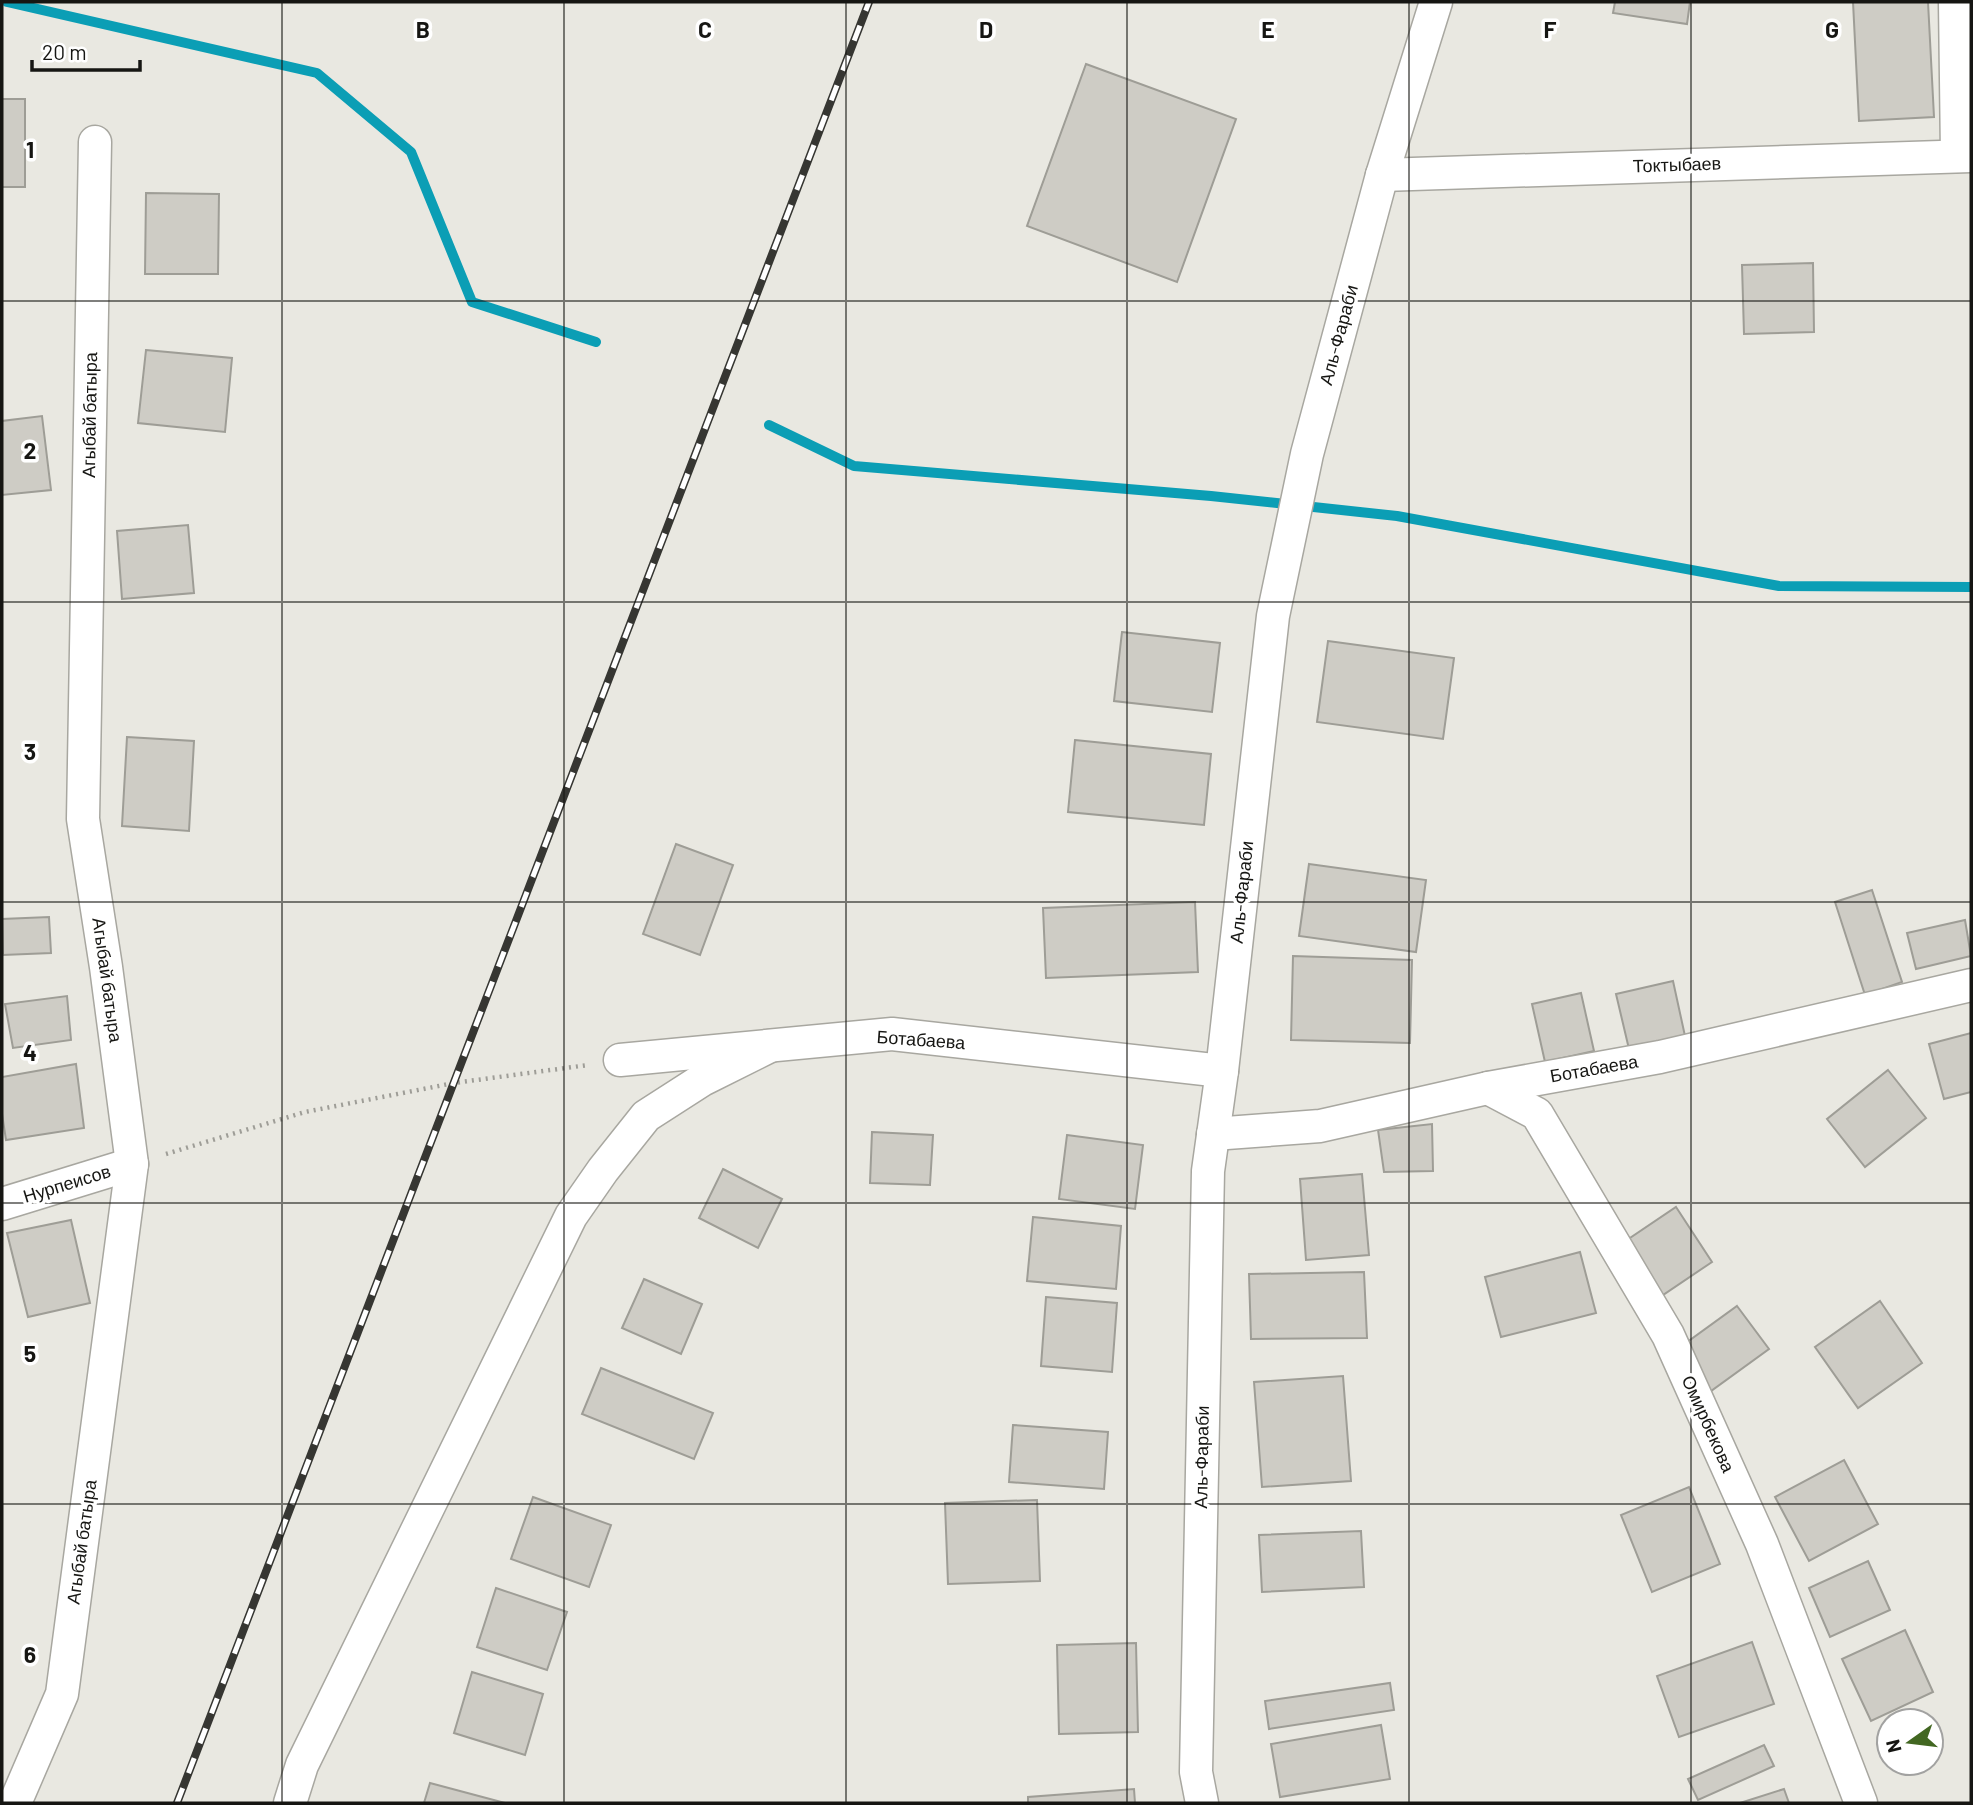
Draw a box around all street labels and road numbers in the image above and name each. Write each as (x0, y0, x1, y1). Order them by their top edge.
street label: Токтыбаев (1632, 151, 1721, 177)
street label: Аль-Фараби (1314, 282, 1362, 387)
street label: Агыбай батыра (77, 351, 101, 478)
street label: Аль-Фараби (1225, 839, 1257, 944)
street label: Агыбай батыра (88, 916, 128, 1045)
street label: Ботабаева (876, 1025, 967, 1053)
street label: Ботабаева (1548, 1049, 1640, 1087)
street label: Нурпеисов (20, 1159, 113, 1207)
street label: Омирбекова (1678, 1372, 1741, 1476)
street label: Аль-Фараби (1189, 1405, 1213, 1509)
street label: Агыбай батыра (61, 1477, 101, 1606)

